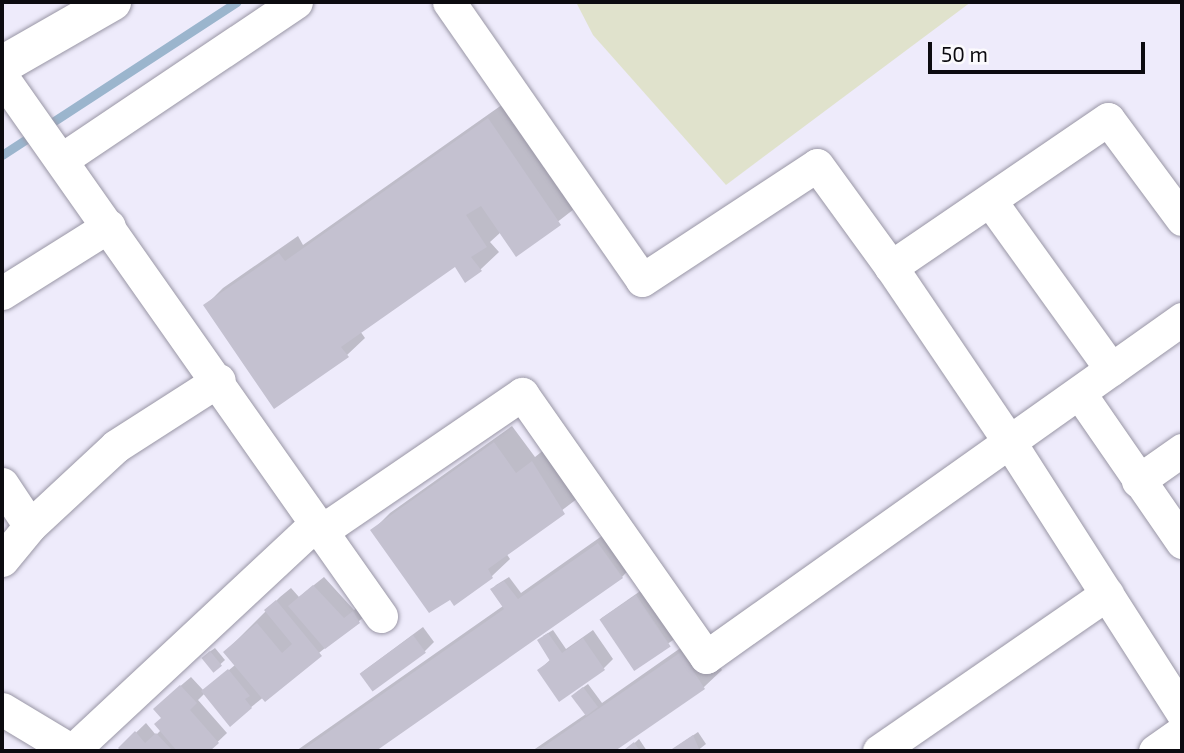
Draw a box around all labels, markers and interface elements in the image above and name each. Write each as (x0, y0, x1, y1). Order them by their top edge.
scale bar (932, 28, 1149, 72)
text: 50 m (941, 41, 988, 66)

